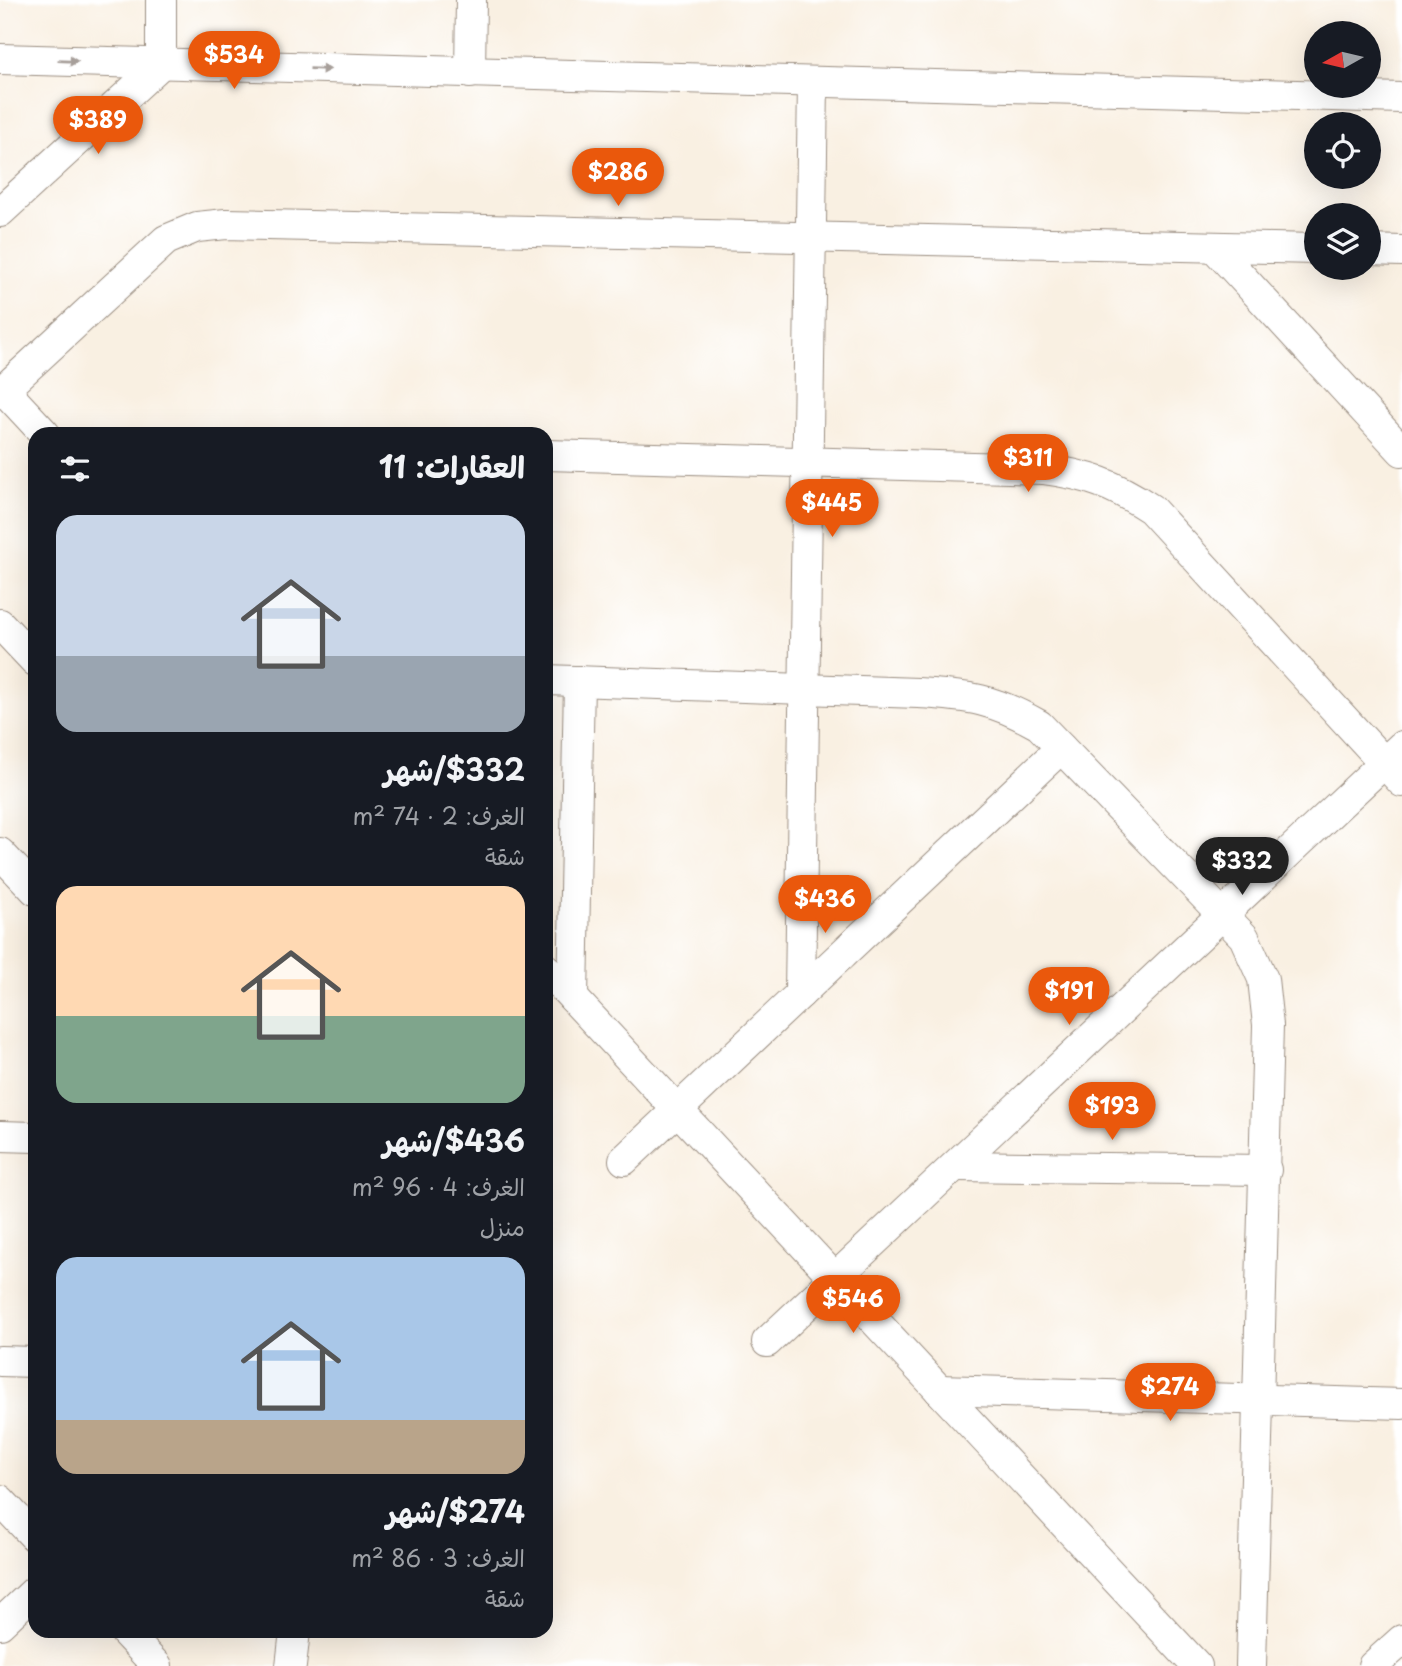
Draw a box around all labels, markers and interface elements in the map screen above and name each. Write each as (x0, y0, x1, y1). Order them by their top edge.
north arrow (1304, 21, 1381, 98)
map controls (1304, 21, 1381, 280)
pin: $534 (193, 32, 275, 91)
text: $534 (204, 36, 264, 71)
one-way arrow (57, 56, 79, 67)
one-way arrow (309, 63, 331, 74)
pin: $389 (57, 96, 139, 156)
text: $389 (69, 101, 127, 136)
button: locate (1304, 112, 1381, 189)
pin: $286 (577, 148, 659, 208)
text: $286 (588, 153, 648, 188)
button: layers (1304, 203, 1381, 280)
pin: $311 (987, 434, 1069, 494)
text: $311 (1003, 439, 1053, 474)
text: العقارات: 11 (379, 443, 525, 488)
icon: filters (56, 450, 94, 488)
pin: $445 (791, 480, 873, 539)
text: $445 (802, 484, 862, 519)
icon: home (228, 561, 354, 687)
text: $332/شهر (384, 746, 525, 791)
text: الغرف: 2 · 74 m² (353, 798, 525, 833)
text: شقة (485, 838, 525, 873)
pin: $332 (1201, 838, 1283, 897)
text: $332 (1212, 842, 1272, 877)
pin: $436 (784, 876, 866, 935)
text: $436 (794, 880, 856, 915)
icon: home (228, 932, 354, 1058)
pin: $191 (1028, 968, 1110, 1027)
text: $191 (1044, 972, 1094, 1007)
pin: $193 (1071, 1082, 1153, 1142)
text: $193 (1085, 1087, 1139, 1122)
text: $436/شهر (383, 1117, 525, 1162)
text: الغرف: 4 · 96 m² (352, 1169, 525, 1204)
text: منزل (480, 1209, 525, 1244)
pin: $546 (812, 1276, 894, 1335)
text: $546 (822, 1280, 884, 1315)
icon: home (228, 1303, 354, 1429)
pin: $274 (1129, 1364, 1211, 1423)
text: $274 (1141, 1368, 1199, 1403)
text: $274/شهر (386, 1488, 525, 1533)
text: الغرف: 3 · 86 m² (351, 1540, 525, 1575)
text: شقة (485, 1580, 525, 1615)

